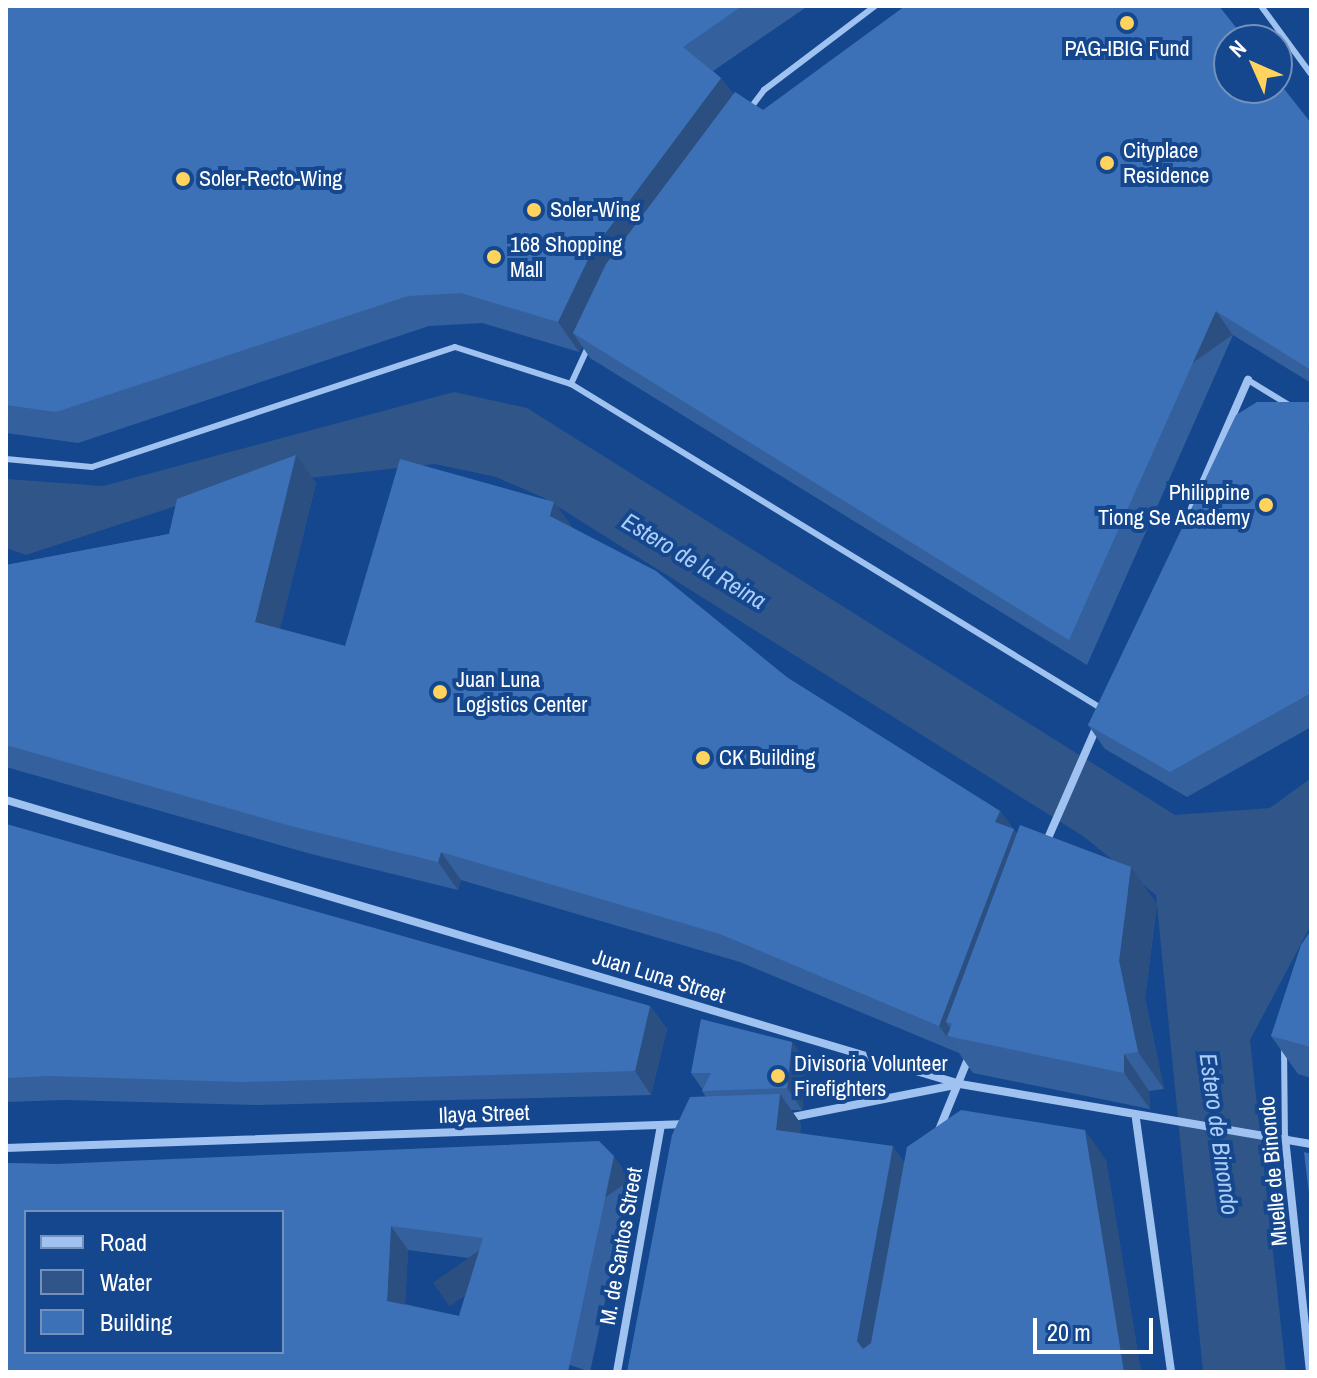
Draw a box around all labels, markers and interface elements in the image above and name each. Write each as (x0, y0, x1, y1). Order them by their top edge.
marker: PAG-IBIG Fund (1118, 14, 1136, 32)
north arrow (1213, 24, 1293, 104)
text: N (1222, 33, 1253, 64)
place label: PAG-IBIG Fund (1064, 36, 1190, 62)
place label: Cityplace Residence (1123, 137, 1209, 188)
marker: Cityplace Residence (1098, 154, 1116, 172)
place label: Soler-Recto-Wing (199, 166, 342, 192)
marker: Soler-Recto-Wing (174, 170, 192, 188)
place label: Soler-Wing (550, 197, 640, 223)
marker: Soler-Wing (525, 201, 543, 219)
place label: 168 Shopping Mall (510, 231, 622, 282)
marker: 168 Shopping Mall (485, 248, 503, 266)
place label: Philippine Tiong Se Academy (1097, 479, 1250, 530)
marker: Philippine Tiong Se Academy (1257, 496, 1275, 514)
water label: Estero de la Reina (617, 507, 771, 615)
place label: Juan Luna Logistics Center (456, 666, 587, 718)
marker: Juan Luna Logistics Center (431, 683, 449, 701)
place label: CK Building (719, 745, 815, 771)
marker: CK Building (694, 749, 712, 767)
street label: Juan Luna Street (589, 943, 729, 1009)
place label: Divisoria Volunteer Firefighters (794, 1050, 947, 1102)
water label: Estero de Binondo (1193, 1051, 1245, 1217)
marker: Divisoria Volunteer Firefighters (769, 1067, 787, 1085)
street label: Muelle de Binondo (1253, 1095, 1293, 1247)
street label: Ilaya Street (438, 1099, 530, 1129)
street label: M. de Santos Street (594, 1165, 648, 1327)
legend (24, 1210, 284, 1354)
text: Road (100, 1226, 147, 1258)
text: Water (100, 1266, 152, 1298)
scale bar (1037, 1302, 1157, 1352)
text: Building (100, 1306, 172, 1338)
text: 20 m (1047, 1316, 1091, 1348)

